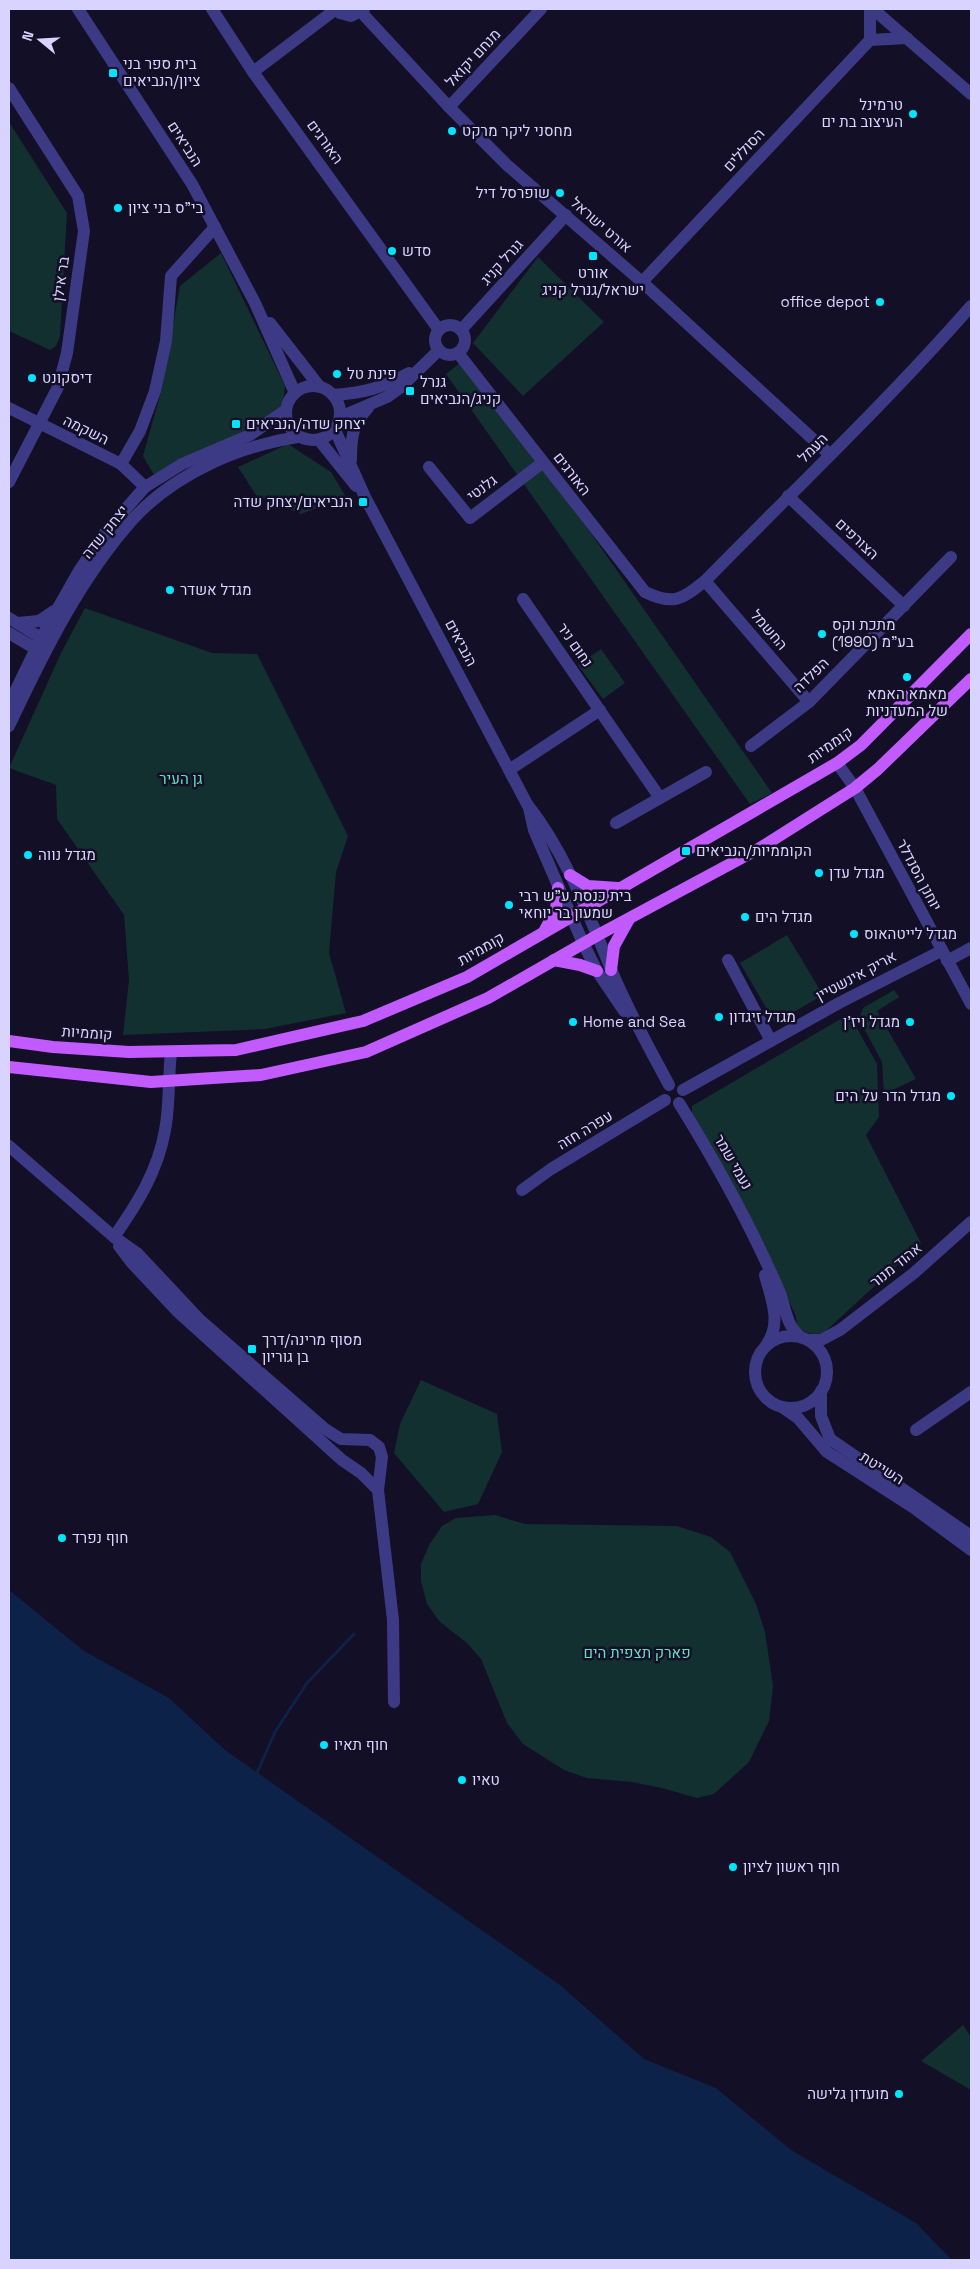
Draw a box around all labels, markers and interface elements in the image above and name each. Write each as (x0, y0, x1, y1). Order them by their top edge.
north arrow (15, 15, 65, 65)
street label: מנחם יקואל (441, 24, 504, 91)
text: N (18, 29, 38, 43)
place label: בית ספר בני ציון/הנביאים (123, 54, 200, 90)
marker: בית ספר בני ציון/הנביאים (107, 67, 119, 79)
place label: טרמינל העיצוב בת ים (821, 95, 903, 131)
marker: טרמינל העיצוב בת ים (907, 108, 919, 120)
street label: האורגים (303, 116, 348, 168)
street label: הנביאים (164, 117, 207, 170)
place label: מחסני ליקר מרקט (462, 121, 572, 140)
street label: הסוללים (719, 124, 768, 175)
marker: מחסני ליקר מרקט (446, 125, 458, 137)
place label: שופרסל דיל (476, 183, 550, 202)
marker: שופרסל דיל (554, 187, 566, 199)
street label: אורט ישראל (567, 193, 636, 257)
place label: בי"ס בני ציון (128, 198, 203, 217)
marker: בי"ס בני ציון (112, 202, 124, 214)
street label: גנרל קניג (476, 235, 527, 289)
place label: סדש (402, 241, 431, 260)
marker: סדש (386, 245, 398, 257)
marker: אורט ישראל/גנרל קניג (587, 250, 599, 262)
street label: בר אילן (48, 255, 73, 303)
place label: אורט ישראל/גנרל קניג (542, 263, 644, 299)
place label: office depot (780, 292, 870, 311)
marker: office depot (874, 296, 886, 308)
place label: פינת טל (347, 364, 397, 383)
place label: דיסקונט (42, 368, 93, 387)
marker: פינת טל (331, 368, 343, 380)
marker: דיסקונט (26, 372, 38, 384)
place label: גנרל קניג/הנביאים (420, 372, 501, 408)
marker: גנרל קניג/הנביאים (404, 385, 416, 397)
street label: השקמה (60, 410, 112, 449)
place label: יצחק שדה/הנביאים (246, 414, 365, 433)
marker: יצחק שדה/הנביאים (230, 418, 242, 430)
street label: העמל (794, 429, 832, 467)
street label: האורגים (549, 448, 595, 499)
street label: גלנטי (463, 470, 501, 505)
place label: הנביאים/יצחק שדה (234, 492, 353, 511)
marker: הנביאים/יצחק שדה (357, 496, 369, 508)
street label: יצחק שדה (77, 501, 132, 562)
street label: הצורפים (832, 514, 883, 563)
place label: מגדל אשדר (180, 580, 251, 599)
marker: מגדל אשדר (164, 584, 176, 596)
street label: החשמל (747, 606, 792, 654)
place label: מתכת וקס (1990) בע"מ (832, 615, 914, 652)
street label: הנביאים (441, 616, 482, 669)
street label: נחום ניר (553, 619, 597, 671)
marker: מתכת וקס (1990) בע"מ (816, 628, 828, 640)
street label: הפלדה (789, 653, 833, 696)
marker: מאמא האמא של המעדניות (901, 671, 913, 683)
place label: מאמא האמא של המעדניות (866, 684, 948, 720)
street label: קוממיות (803, 722, 856, 767)
park label: גן העיר (159, 769, 203, 788)
street label: יוחנן הסנדלר (893, 836, 946, 914)
place label: הקוממיות/הנביאים (696, 841, 812, 860)
place label: מגדל נווה (38, 845, 96, 864)
marker: הקוממיות/הנביאים (680, 845, 692, 857)
marker: מגדל נווה (22, 849, 34, 861)
place label: מגדל עדן (829, 863, 885, 882)
marker: מגדל עדן (813, 867, 825, 879)
place label: בית כנסת ע"ש רבי שמעון בר יוחאי (519, 886, 632, 922)
marker: בית כנסת ע"ש רבי שמעון בר יוחאי (503, 899, 515, 911)
place label: מגדל הים (755, 907, 813, 926)
marker: מגדל הים (739, 911, 751, 923)
place label: מגדל לייטהאוס (864, 924, 957, 943)
street label: קוממיות (454, 928, 508, 970)
marker: מגדל לייטהאוס (848, 928, 860, 940)
street label: אריק אינשטיין (812, 946, 899, 1005)
place label: מגדל זיגדון (729, 1007, 796, 1026)
marker: מגדל זיגדון (713, 1011, 725, 1023)
place label: Home and Sea (583, 1012, 686, 1031)
place label: מגדל ויז'ן (843, 1012, 900, 1031)
marker: Home and Sea (567, 1016, 579, 1028)
marker: מגדל ויז'ן (904, 1016, 916, 1028)
street label: קוממיות (61, 1021, 113, 1044)
place label: מגדל הדר על הים (835, 1086, 941, 1105)
marker: מגדל הדר על הים (945, 1090, 957, 1102)
street label: עפרה חזה (554, 1106, 616, 1154)
street label: נעמי שמר (710, 1131, 757, 1193)
street label: אהוד מנור (866, 1238, 925, 1291)
place label: מסוף מרינה/דרך בן גוריון (262, 1330, 362, 1366)
marker: מסוף מרינה/דרך בן גוריון (246, 1343, 258, 1355)
street label: השייטת (857, 1447, 908, 1488)
place label: חוף נפרד (72, 1528, 128, 1547)
marker: חוף נפרד (56, 1532, 68, 1544)
park label: פארק תצפית הים (583, 1643, 691, 1662)
place label: חוף תאיו (334, 1735, 388, 1754)
marker: חוף תאיו (318, 1739, 330, 1751)
place label: טאיו (472, 1770, 500, 1789)
marker: טאיו (456, 1774, 468, 1786)
place label: חוף ראשון לציון (743, 1857, 840, 1876)
marker: חוף ראשון לציון (727, 1861, 739, 1873)
place label: מועדון גלישה (807, 2084, 889, 2103)
marker: מועדון גלישה (893, 2088, 905, 2100)

